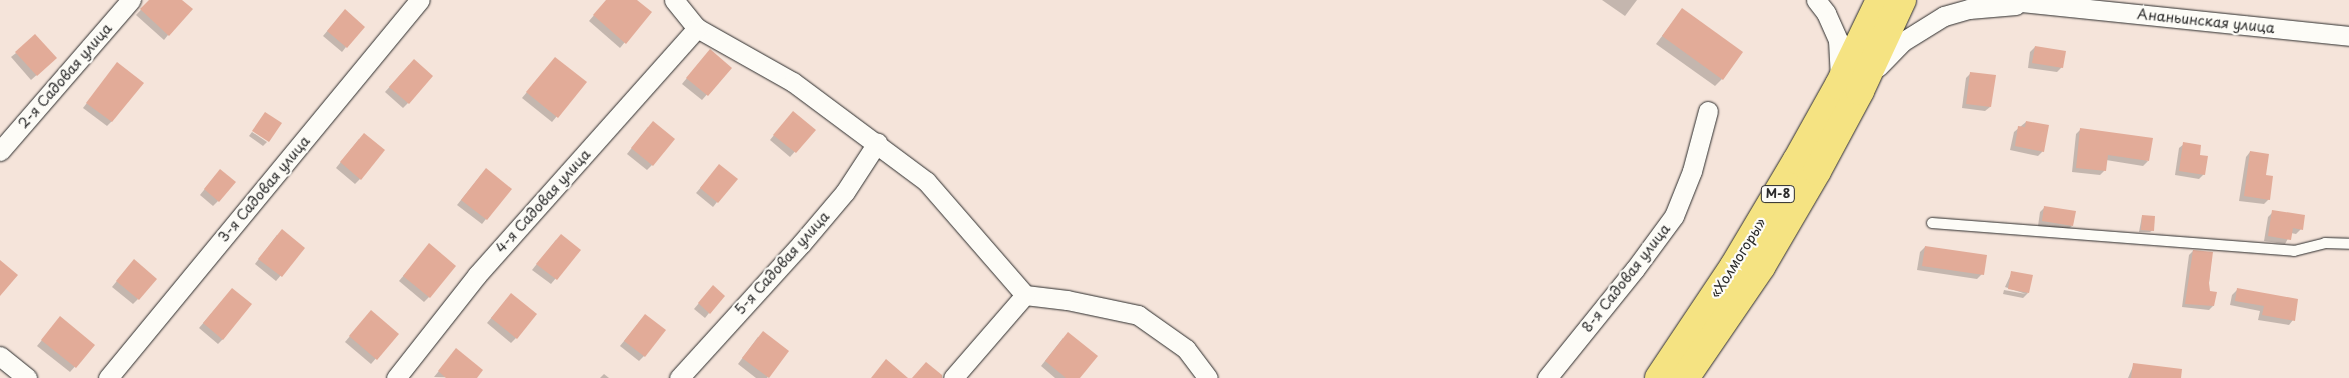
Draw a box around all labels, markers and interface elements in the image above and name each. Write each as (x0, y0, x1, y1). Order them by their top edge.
street label: Ананьинская улица (2136, 5, 2276, 37)
street label: 2-я Садовая улица (15, 20, 115, 132)
street label: 3-я Садовая улица (215, 132, 313, 246)
street label: 4-я Садовая улица (492, 146, 594, 256)
road number: М-8 (1760, 184, 1796, 203)
street label: 5-я Садовая улица (731, 208, 833, 318)
street label: «Холмогоры» (1707, 215, 1769, 301)
street label: 8-я Садовая улица (1578, 220, 1674, 336)

